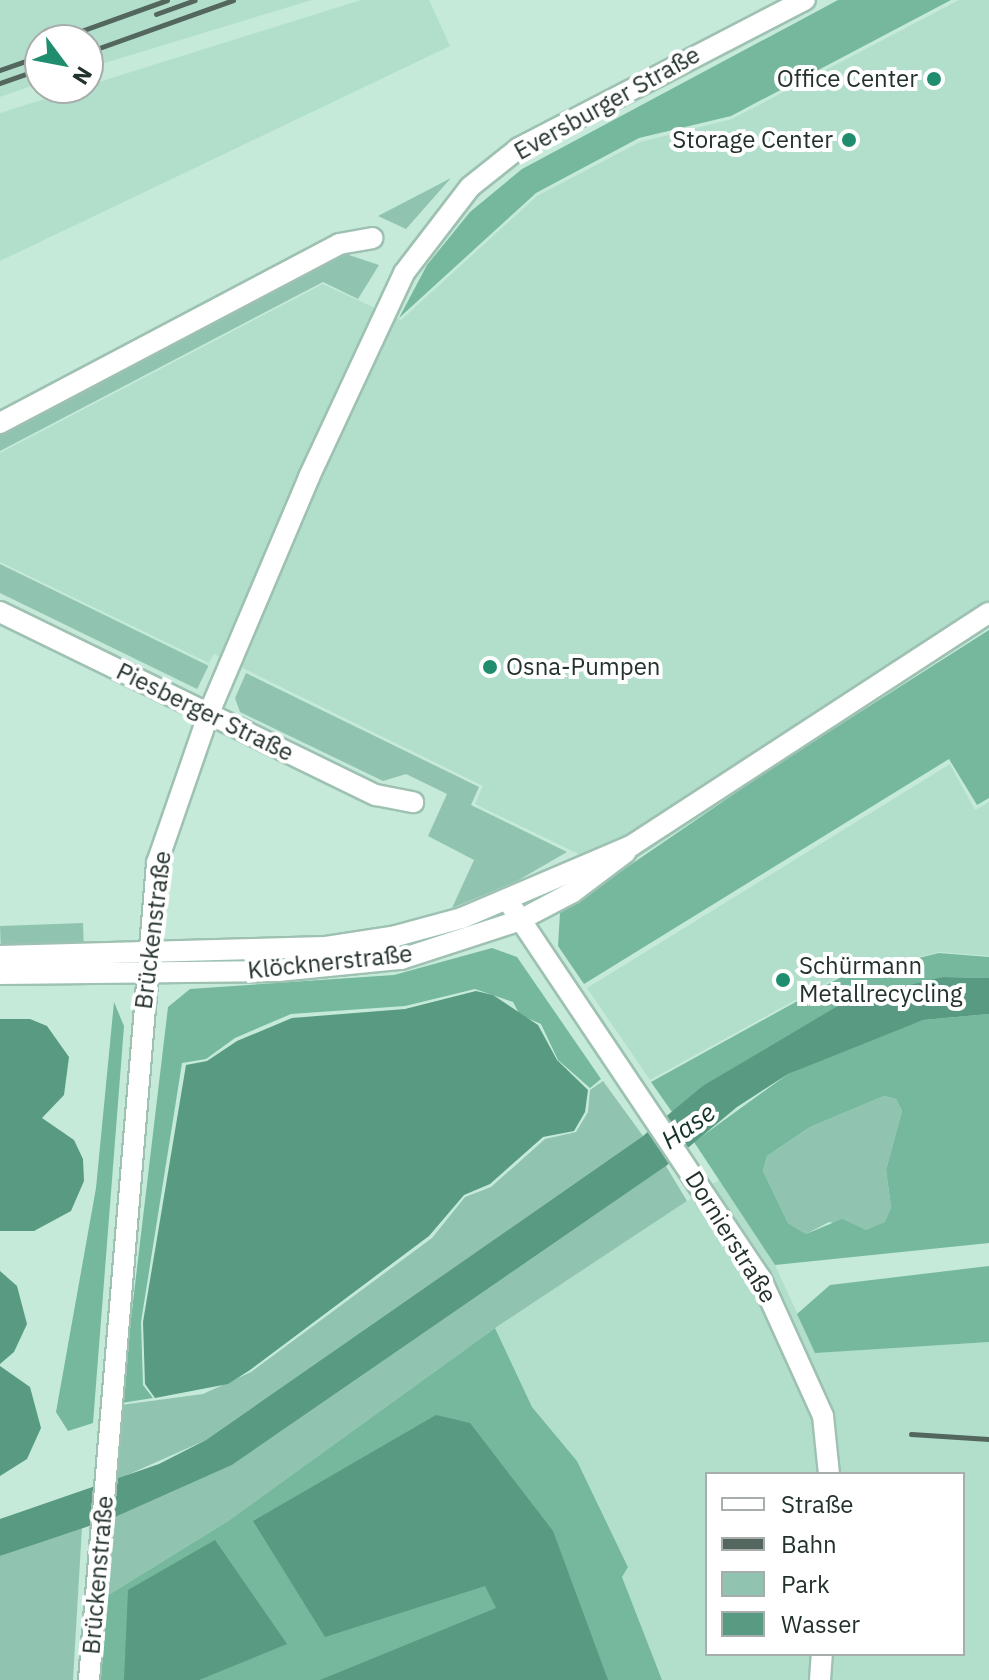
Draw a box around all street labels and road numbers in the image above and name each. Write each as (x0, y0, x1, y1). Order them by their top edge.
street label: Eversburger Straße (509, 40, 705, 166)
street label: Piesberger Straße (112, 657, 298, 767)
street label: Brückenstraße (129, 849, 177, 1011)
street label: Klöcknerstraße (246, 939, 414, 985)
street label: Dornierstraße (679, 1166, 783, 1308)
street label: Brückenstraße (77, 1494, 119, 1656)

